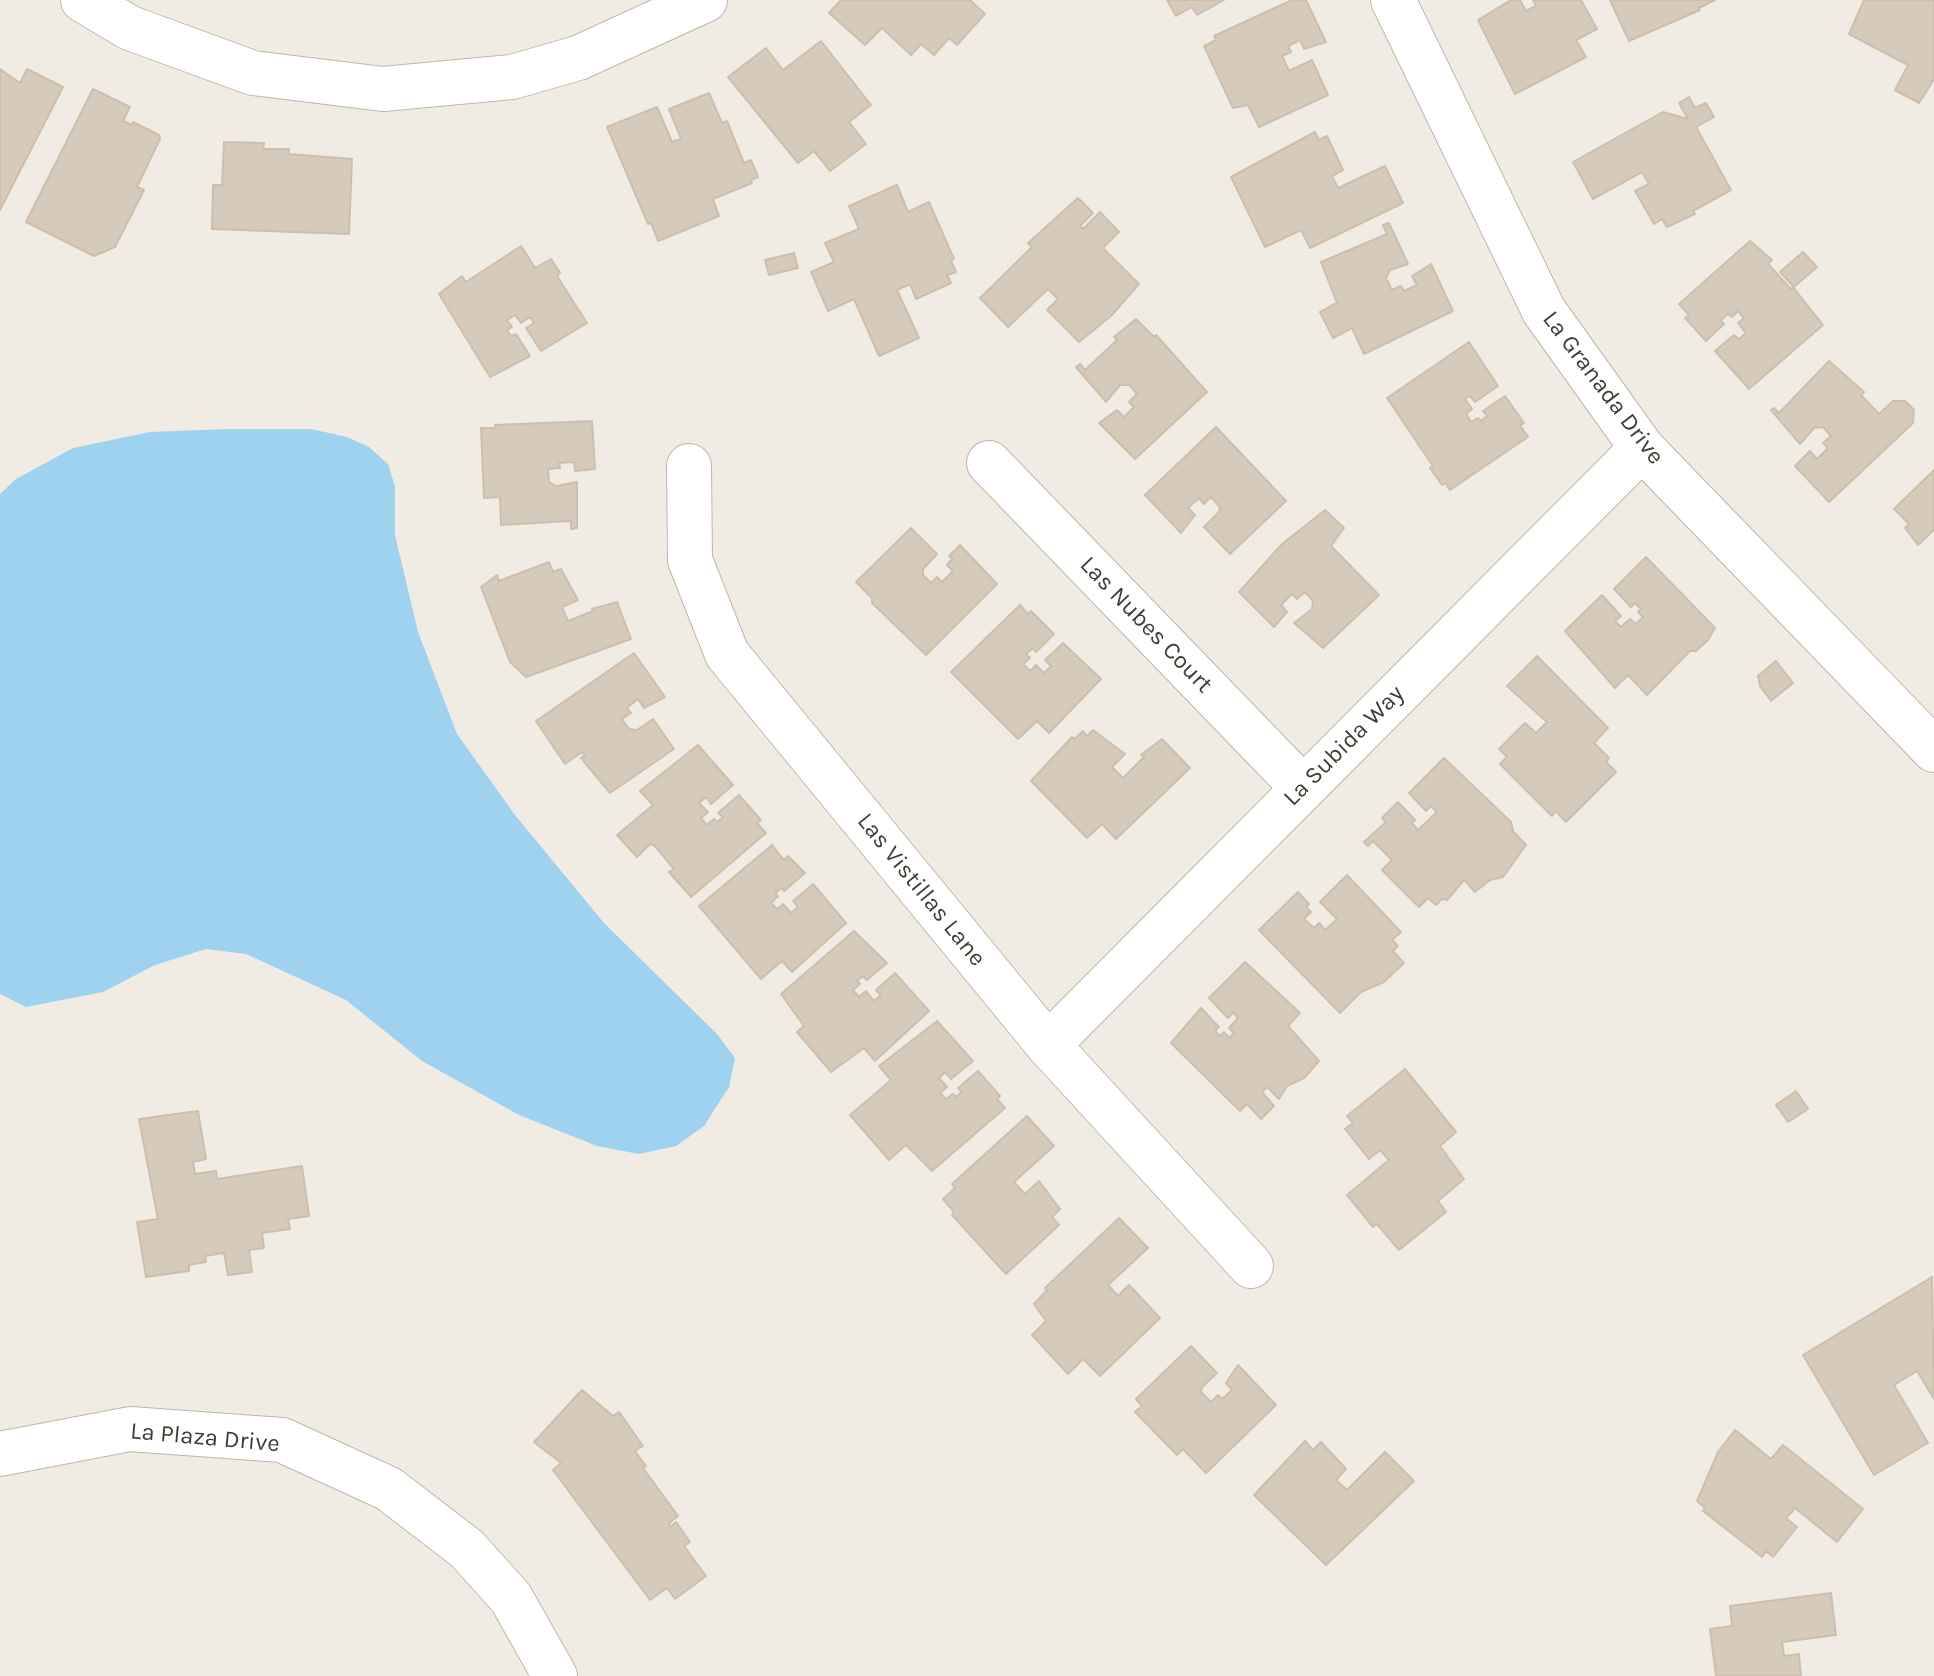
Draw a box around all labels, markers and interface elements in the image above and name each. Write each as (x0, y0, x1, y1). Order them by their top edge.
street label: La Granada Drive (1536, 306, 1670, 470)
street label: Las Nubes Court (1074, 551, 1218, 699)
street label: La Subida Way (1278, 680, 1410, 812)
street label: Las Vistillas Lane (851, 808, 991, 972)
street label: La Plaza Drive (129, 1417, 281, 1459)

